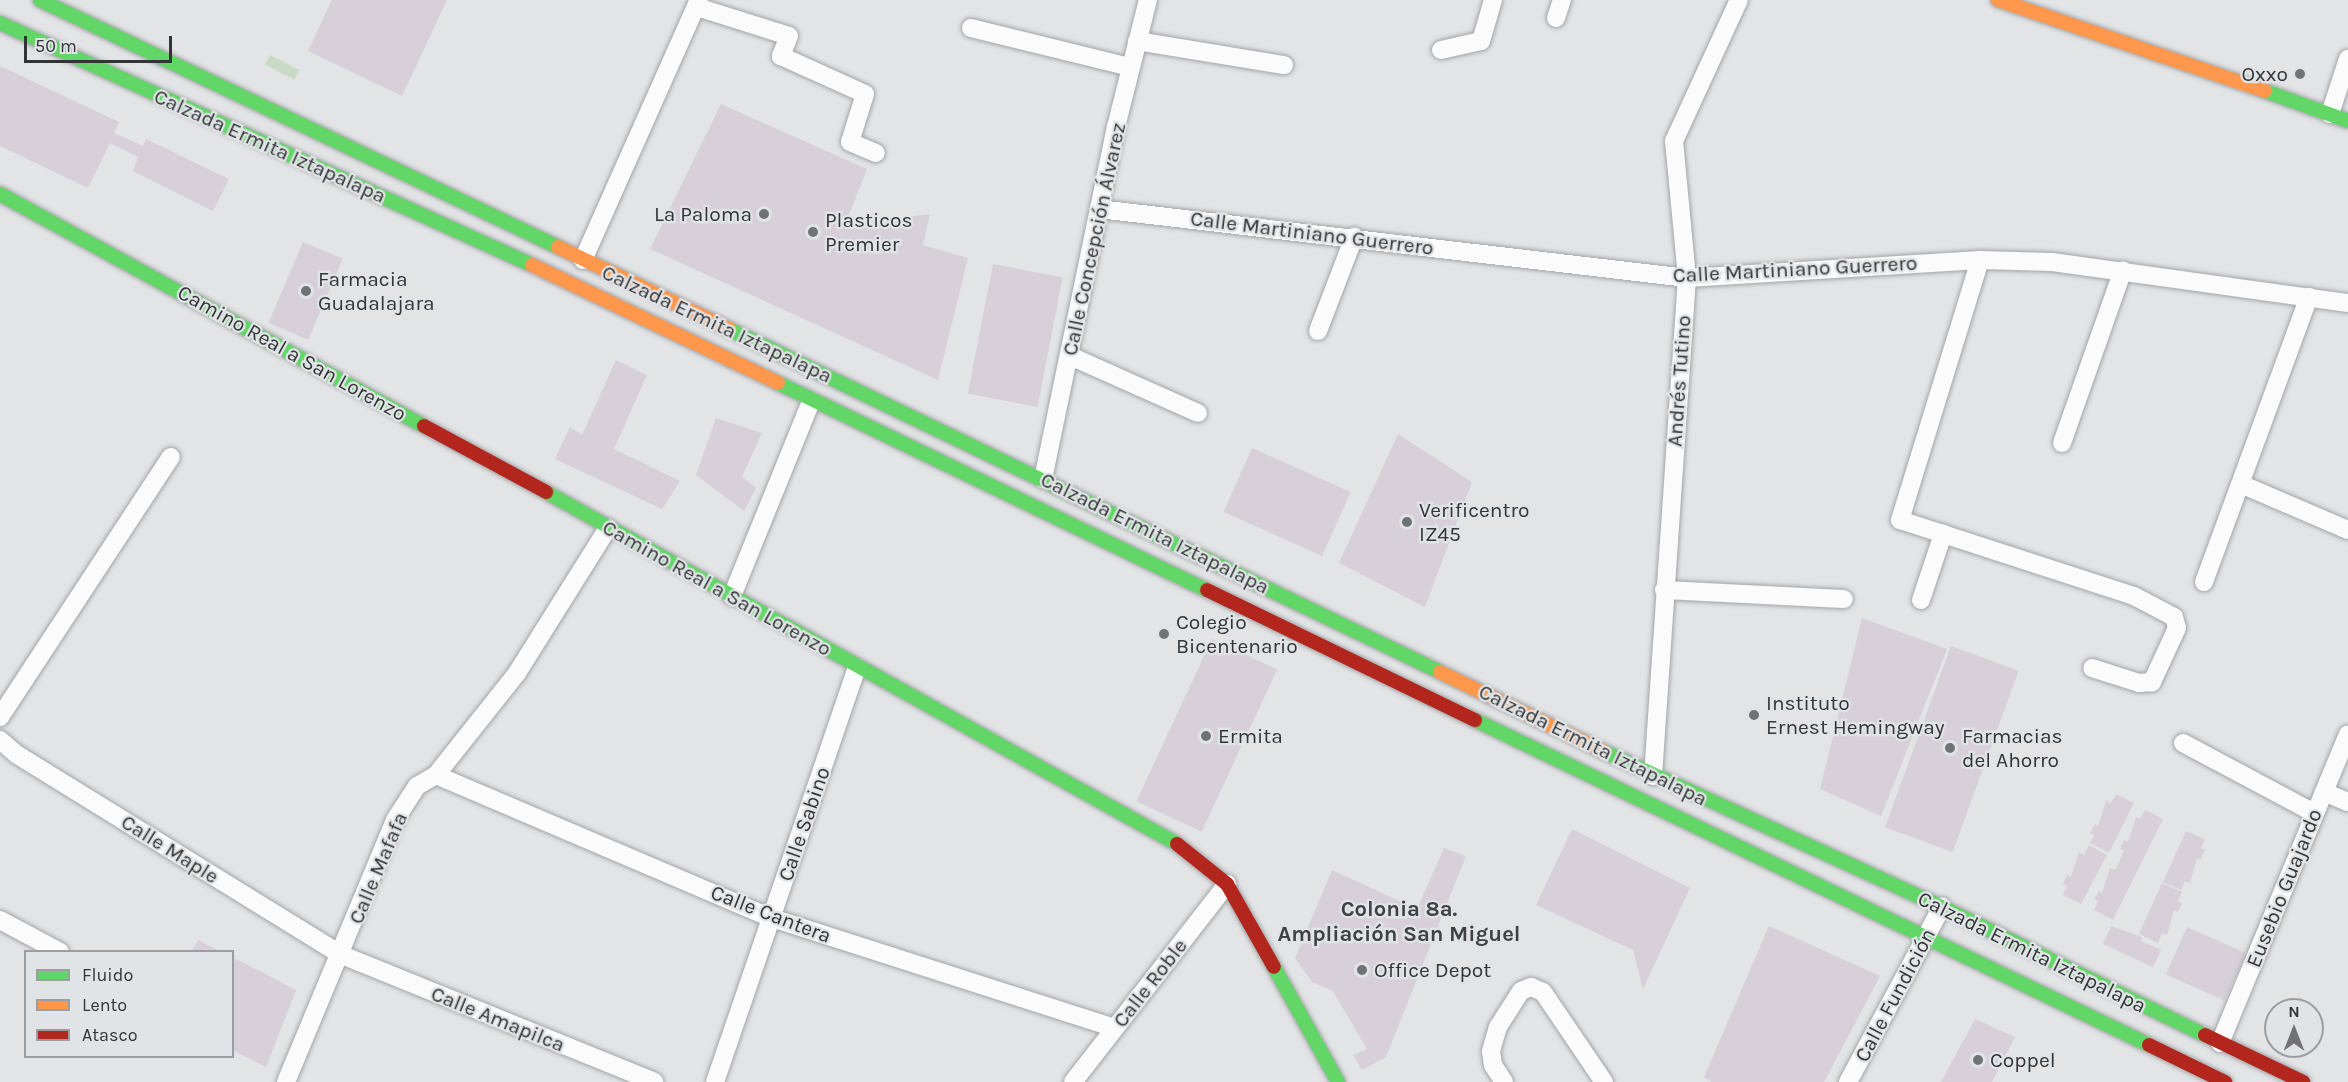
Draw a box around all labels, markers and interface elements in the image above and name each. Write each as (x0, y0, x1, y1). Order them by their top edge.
scale bar (27, 24, 176, 62)
text: 50 m (35, 35, 77, 57)
place label: Oxxo (2241, 61, 2288, 87)
marker: Oxxo (2293, 67, 2307, 81)
street label: Calzada Ermita Iztapalapa (150, 83, 390, 209)
street label: Calle Concepción Álvarez (1057, 120, 1131, 358)
place label: La Paloma (654, 201, 752, 227)
street label: Calle Martiniano Guerrero (1189, 206, 1435, 260)
marker: La Paloma (757, 207, 771, 221)
place label: Plasticos Premier (825, 207, 913, 257)
marker: Plasticos Premier (806, 225, 820, 239)
street label: Calle Martiniano Guerrero (1672, 250, 1918, 288)
street label: Calzada Ermita Iztapalapa (598, 260, 836, 388)
place label: Farmacia Guadalajara (318, 266, 435, 316)
street label: Camino Real a San Lorenzo (173, 279, 411, 427)
marker: Farmacia Guadalajara (299, 284, 313, 298)
street label: Andrés Tutino (1662, 314, 1696, 448)
street label: Calzada Ermita Iztapalapa (1037, 467, 1273, 599)
place label: Verificentro IZ45 (1419, 497, 1529, 547)
street label: Camino Real a San Lorenzo (598, 514, 836, 662)
marker: Verificentro IZ45 (1400, 515, 1414, 529)
place label: Colegio Bicentenario (1176, 609, 1298, 659)
marker: Colegio Bicentenario (1157, 627, 1171, 641)
street label: Calzada Ermita Iztapalapa (1475, 679, 1711, 811)
place label: Instituto Ernest Hemingway (1766, 690, 1945, 740)
marker: Instituto Ernest Hemingway (1747, 708, 1761, 722)
place label: Ermita (1218, 723, 1283, 749)
place label: Farmacias del Ahorro (1962, 723, 2063, 773)
marker: Ermita (1199, 729, 1213, 743)
marker: Farmacias del Ahorro (1943, 741, 1957, 755)
street label: Calle Sabino (773, 764, 835, 884)
street label: Eusebio Guajardo (2241, 805, 2327, 971)
street label: Calle Mafafa (343, 808, 413, 928)
street label: Calle Maple (117, 809, 223, 889)
street label: Calle Cantera (707, 879, 835, 949)
street label: Calzada Ermita Iztapalapa (1914, 886, 2150, 1018)
district label: Colonia 8a. Ampliación San Miguel (1277, 896, 1521, 948)
street label: Calle Fundición (1849, 924, 1941, 1066)
street label: Calle Roble (1108, 934, 1192, 1032)
legend (24, 950, 234, 1058)
place label: Office Depot (1374, 957, 1491, 983)
marker: Office Depot (1355, 963, 1369, 977)
text: Fluido (82, 964, 133, 986)
street label: Calle Amapilca (427, 981, 569, 1057)
text: Lento (82, 994, 127, 1016)
north arrow (2264, 998, 2324, 1058)
text: N (2288, 1002, 2300, 1021)
text: Atasco (82, 1024, 138, 1046)
place label: Coppel (1990, 1047, 2056, 1073)
marker: Coppel (1971, 1053, 1985, 1067)

